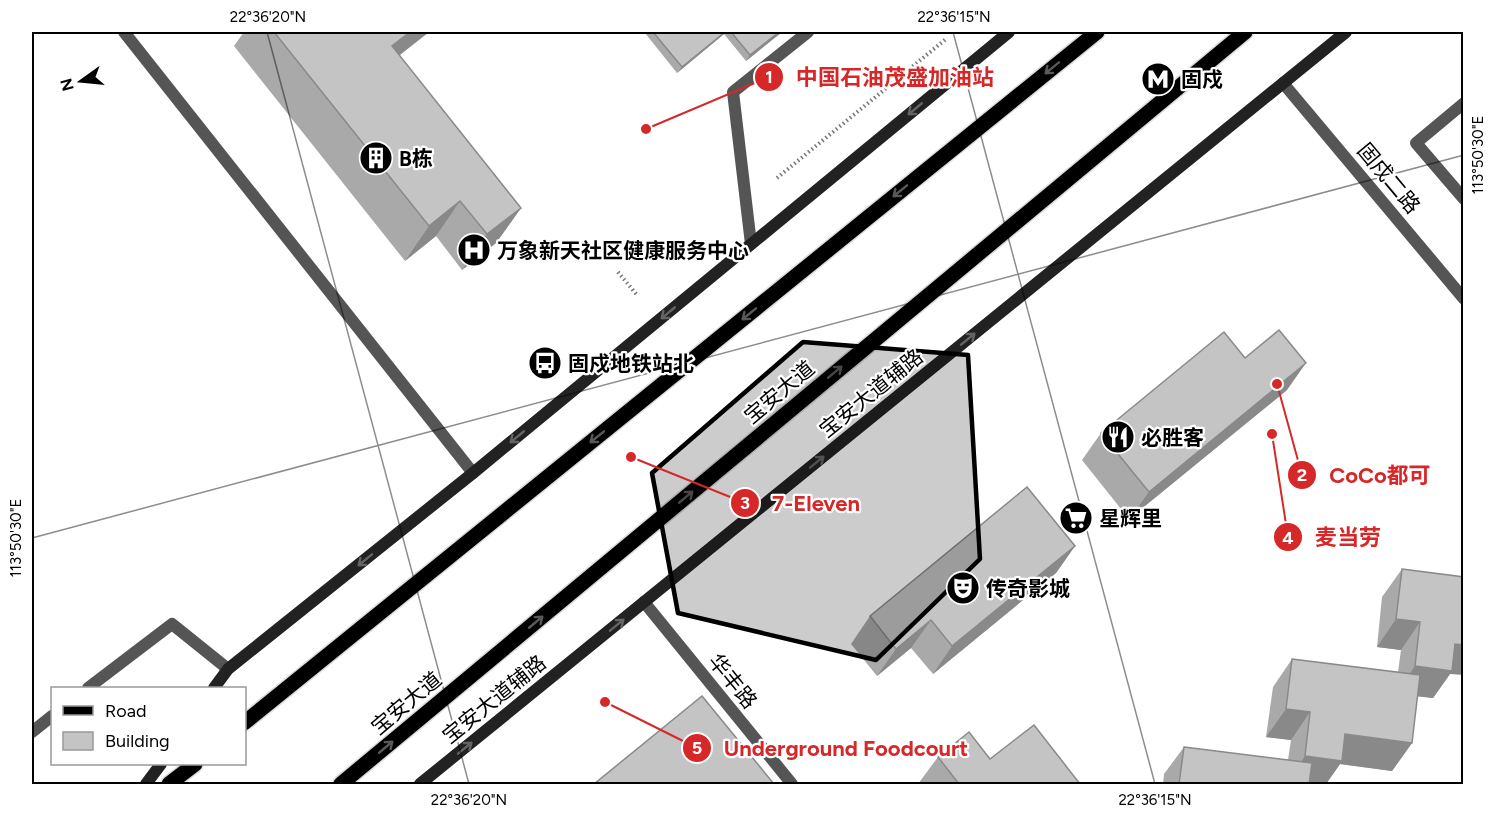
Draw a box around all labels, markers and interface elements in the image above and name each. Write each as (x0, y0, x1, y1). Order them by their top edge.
text: 22°36'20"N (230, 8, 306, 26)
text: 22°36'15"N (917, 8, 991, 26)
north arrow (51, 51, 111, 111)
callout: 中国石油茂盛加油站 (754, 57, 1006, 97)
metro station icon: 固戍 (1140, 61, 1176, 97)
one-way arrow (1044, 62, 1060, 75)
text: 中国石油茂盛加油站 (796, 64, 994, 91)
text: 1 (765, 66, 773, 88)
place label: 固戍 (1181, 67, 1223, 92)
text: N (56, 76, 78, 93)
one-way arrow (907, 102, 923, 115)
text: 113°50'30"E (1469, 116, 1487, 194)
street label: 固戍二路 (1352, 138, 1426, 218)
building icon: B栋 (358, 140, 394, 176)
place label: B栋 (399, 146, 433, 171)
one-way arrow (892, 185, 908, 198)
hospital icon: 万象新天社区健康服务中心 (456, 232, 492, 268)
place label: 万象新天社区健康服务中心 (497, 238, 749, 263)
one-way arrow (660, 306, 676, 319)
one-way arrow (742, 307, 757, 321)
one-way arrow (960, 332, 975, 346)
street label: 宝安大道辅路 (814, 344, 928, 442)
bus stop icon: 固戍地铁站北 (527, 345, 563, 381)
place label: 固戍地铁站北 (568, 351, 694, 376)
street label: 宝安大道 (739, 355, 819, 429)
one-way arrow (827, 366, 843, 379)
restaurant icon: 必胜客 (1100, 419, 1136, 455)
place label: 必胜客 (1141, 425, 1204, 450)
one-way arrow (510, 430, 525, 444)
one-way arrow (590, 430, 606, 443)
one-way arrow (809, 455, 824, 469)
callout: CoCo都可 (1287, 455, 1442, 495)
text: CoCo都可 (1329, 462, 1431, 489)
text: 2 (1297, 464, 1307, 486)
callout: 7-Eleven (730, 483, 872, 523)
text: 7-Eleven (772, 490, 860, 517)
one-way arrow (677, 491, 693, 504)
text: 3 (740, 492, 750, 514)
text: 113°50'30"E (7, 499, 25, 577)
supermarket icon: 星辉里 (1058, 500, 1094, 536)
place label: 星辉里 (1099, 506, 1162, 531)
callout: 麦当劳 (1273, 517, 1393, 557)
text: 麦当劳 (1315, 524, 1381, 551)
text: 4 (1282, 527, 1294, 549)
one-way arrow (358, 553, 374, 566)
theatre icon: 传奇影城 (945, 570, 981, 606)
place label: 传奇影城 (986, 576, 1070, 601)
one-way arrow (528, 615, 543, 629)
one-way arrow (608, 618, 624, 631)
street label: 华丰路 (703, 649, 763, 713)
street label: 宝安大道辅路 (437, 650, 551, 748)
street label: 宝安大道 (366, 666, 446, 740)
legend (51, 687, 246, 765)
text: Road (105, 700, 146, 722)
callout: Underground Foodcourt (682, 728, 980, 768)
text: Building (105, 730, 170, 752)
text: Underground Foodcourt (724, 735, 968, 762)
text: 5 (692, 737, 702, 759)
one-way arrow (378, 740, 393, 754)
one-way arrow (457, 741, 473, 754)
text: 22°36'20"N (431, 791, 507, 809)
text: 22°36'15"N (1118, 791, 1192, 809)

